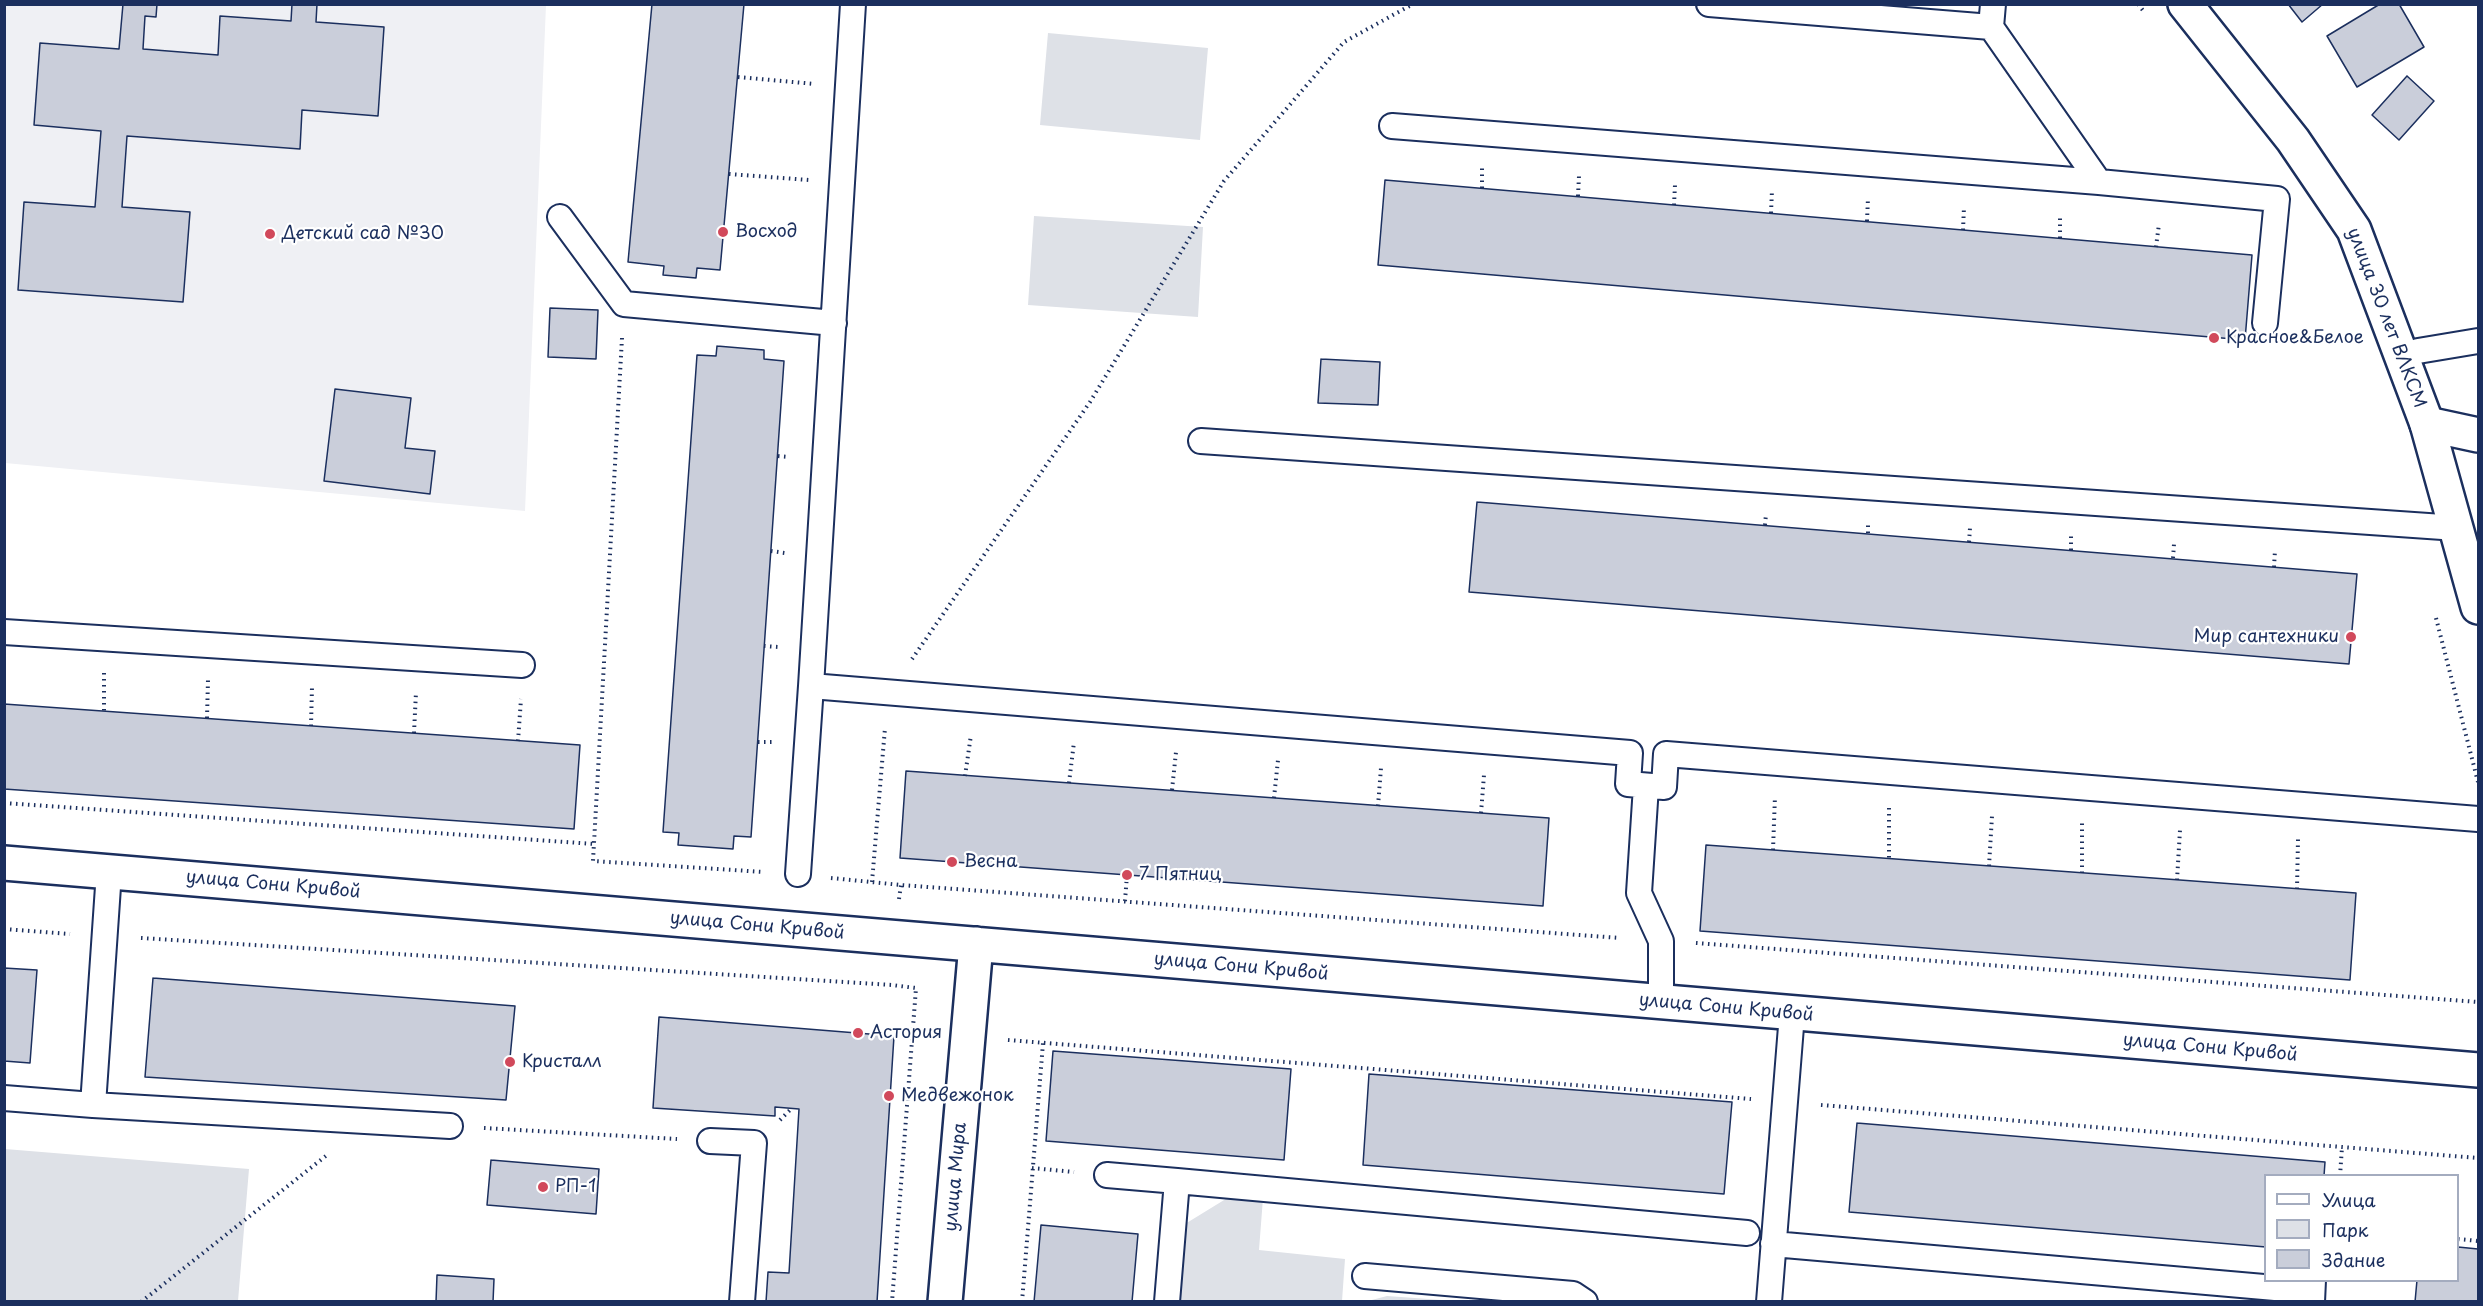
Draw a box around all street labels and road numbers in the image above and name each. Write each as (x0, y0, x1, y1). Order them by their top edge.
street label: улица 30 лет ВЛКСМ (2342, 225, 2430, 411)
street label: улица Сони Кривой (185, 867, 361, 903)
street label: улица Сони Кривой (669, 908, 845, 944)
street label: улица Сони Кривой (1153, 949, 1329, 985)
street label: улица Сони Кривой (1638, 990, 1814, 1026)
street label: улица Сони Кривой (2122, 1030, 2298, 1066)
street label: улица Мира (940, 1122, 972, 1232)

